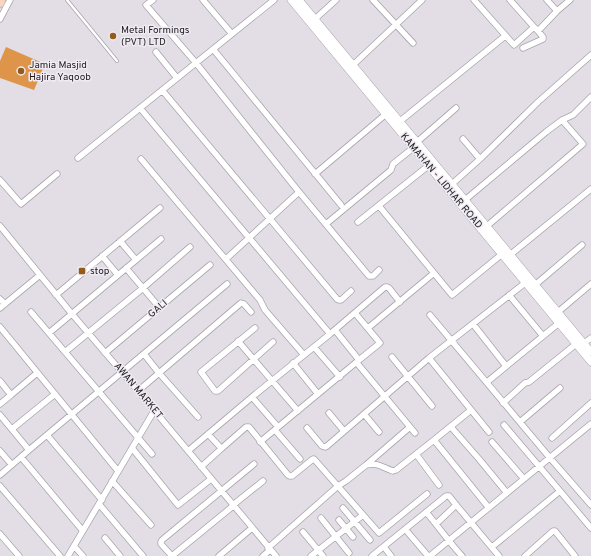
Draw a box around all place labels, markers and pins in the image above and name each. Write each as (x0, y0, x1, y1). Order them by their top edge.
place label: Metal Formings (PVT) LTD (121, 24, 190, 49)
marker: Metal Formings (PVT) LTD (108, 31, 118, 41)
place label: Jamia Masjid Hajira Yaqoob (29, 59, 91, 84)
marker: Jamia Masjid Hajira Yaqoob (16, 66, 26, 76)
place label: stop (90, 265, 110, 278)
marker: stop (77, 266, 87, 276)

